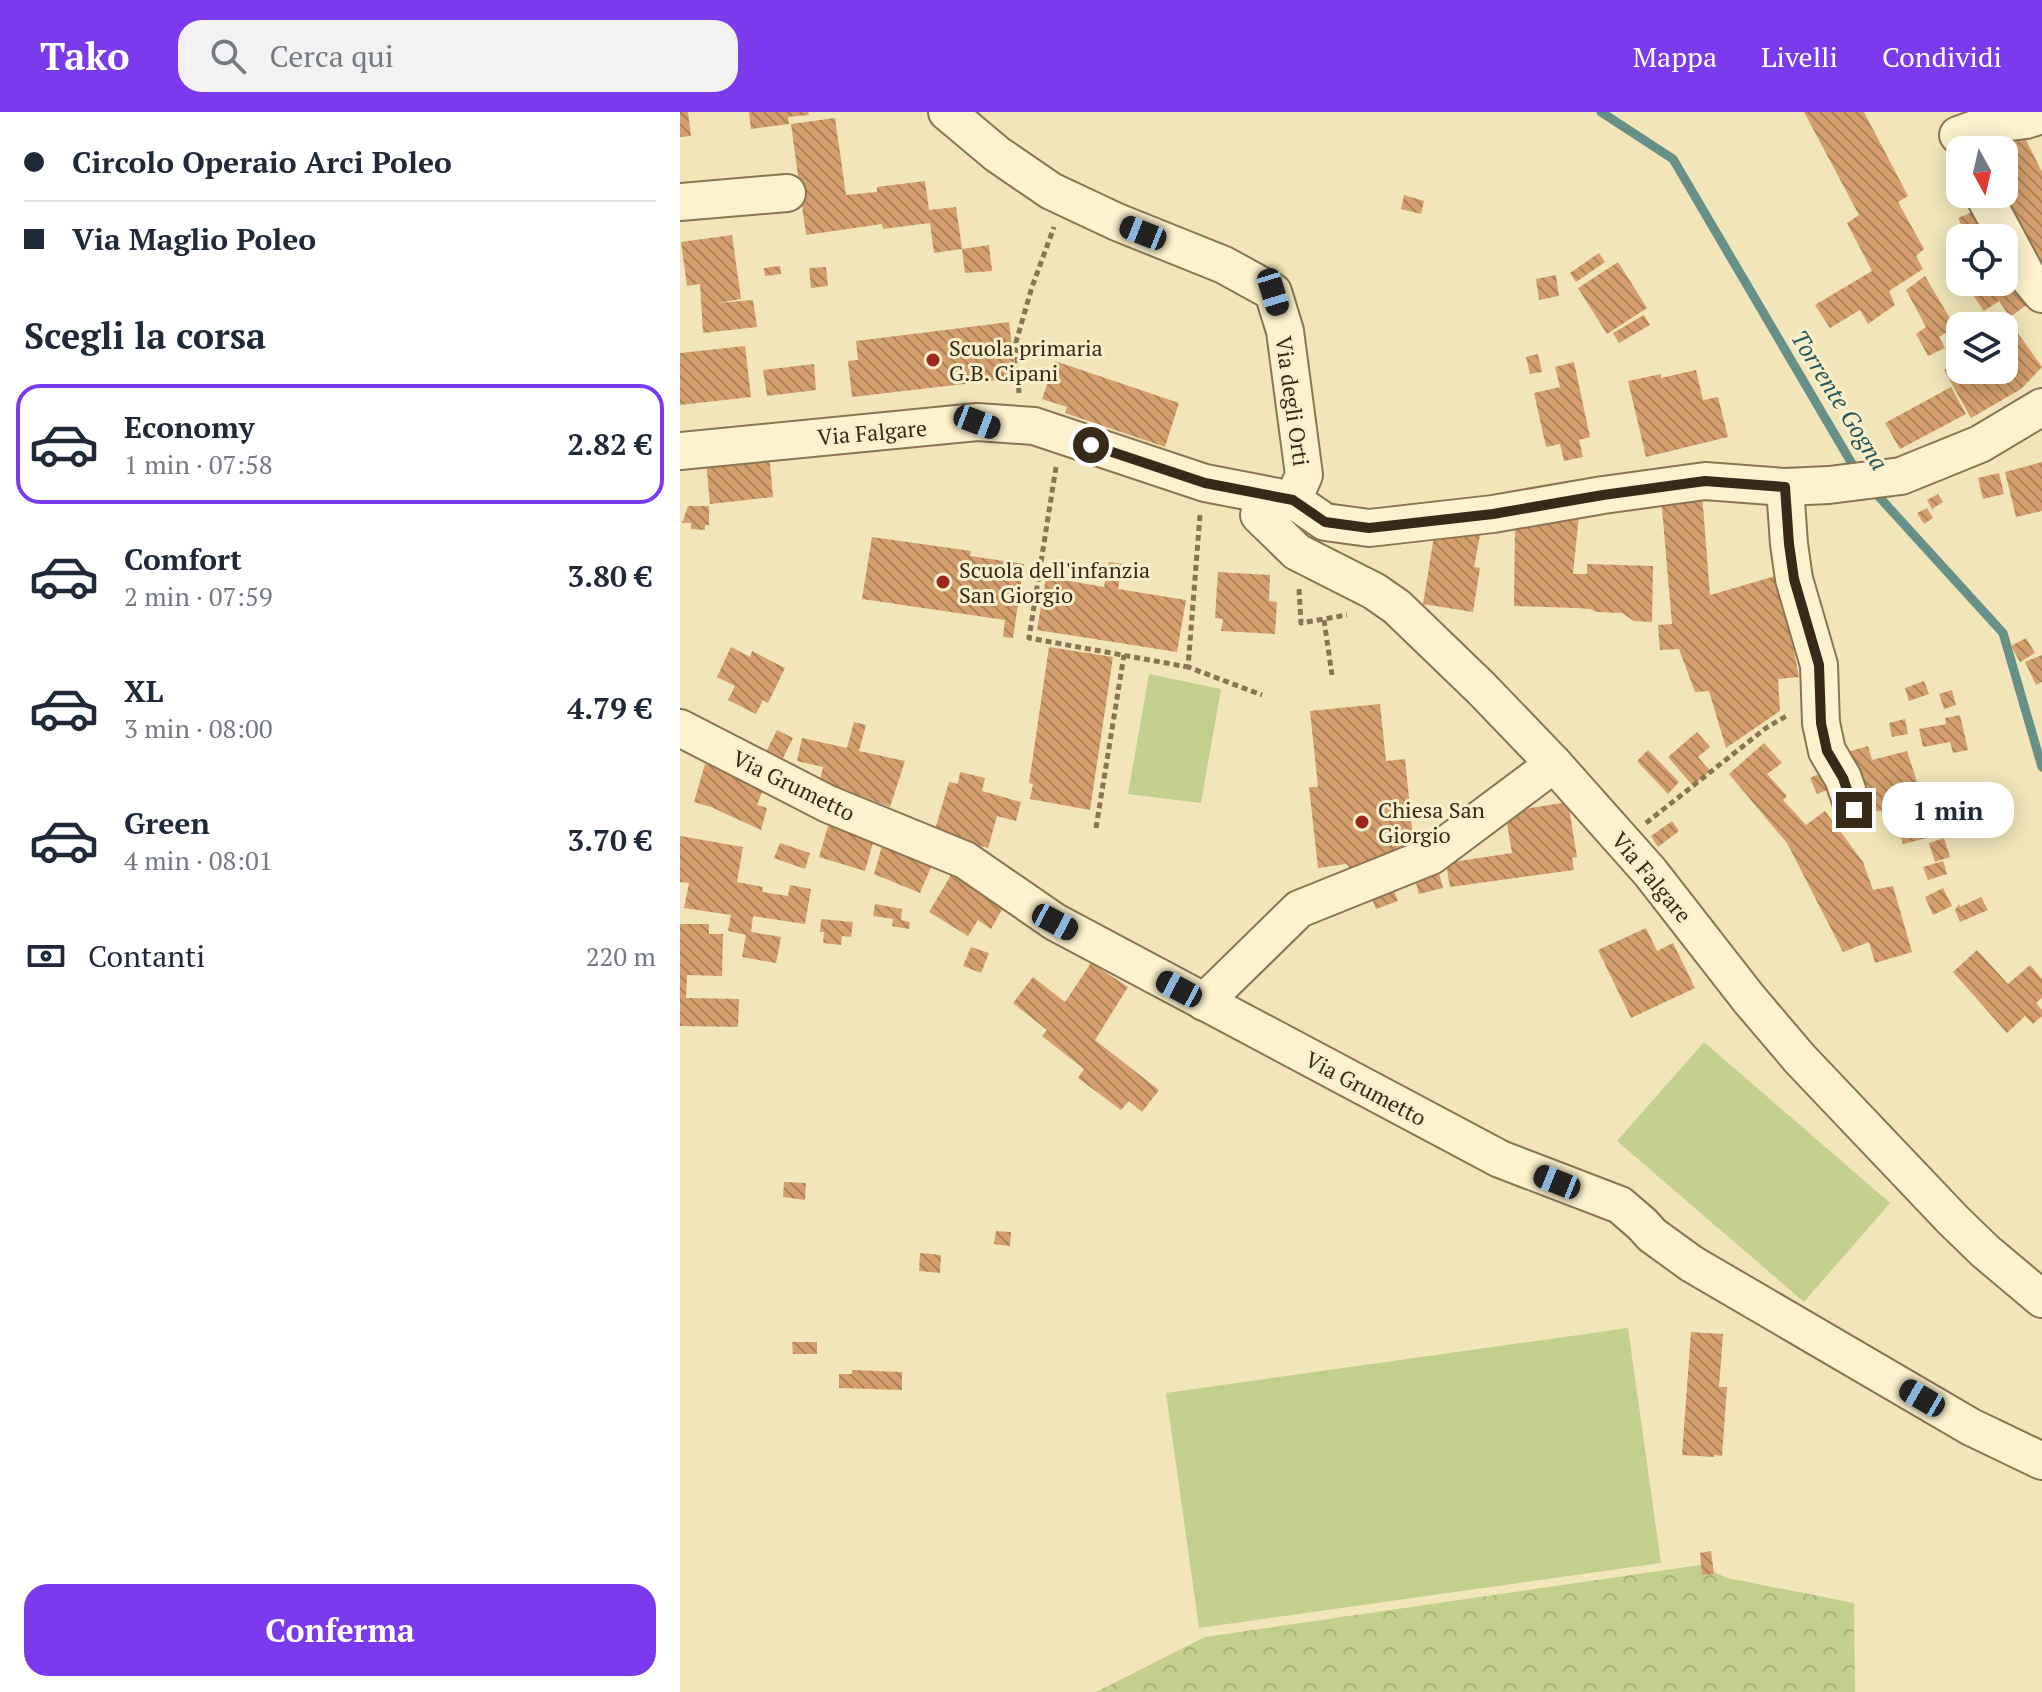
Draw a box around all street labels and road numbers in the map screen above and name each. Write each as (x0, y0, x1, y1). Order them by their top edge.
street label: Via degli Orti (1270, 334, 1316, 468)
street label: Via Falgare (816, 413, 928, 451)
street label: Via Grumetto (728, 743, 860, 827)
street label: Via Falgare (1606, 826, 1698, 928)
street label: Via Grumetto (1301, 1044, 1431, 1132)

